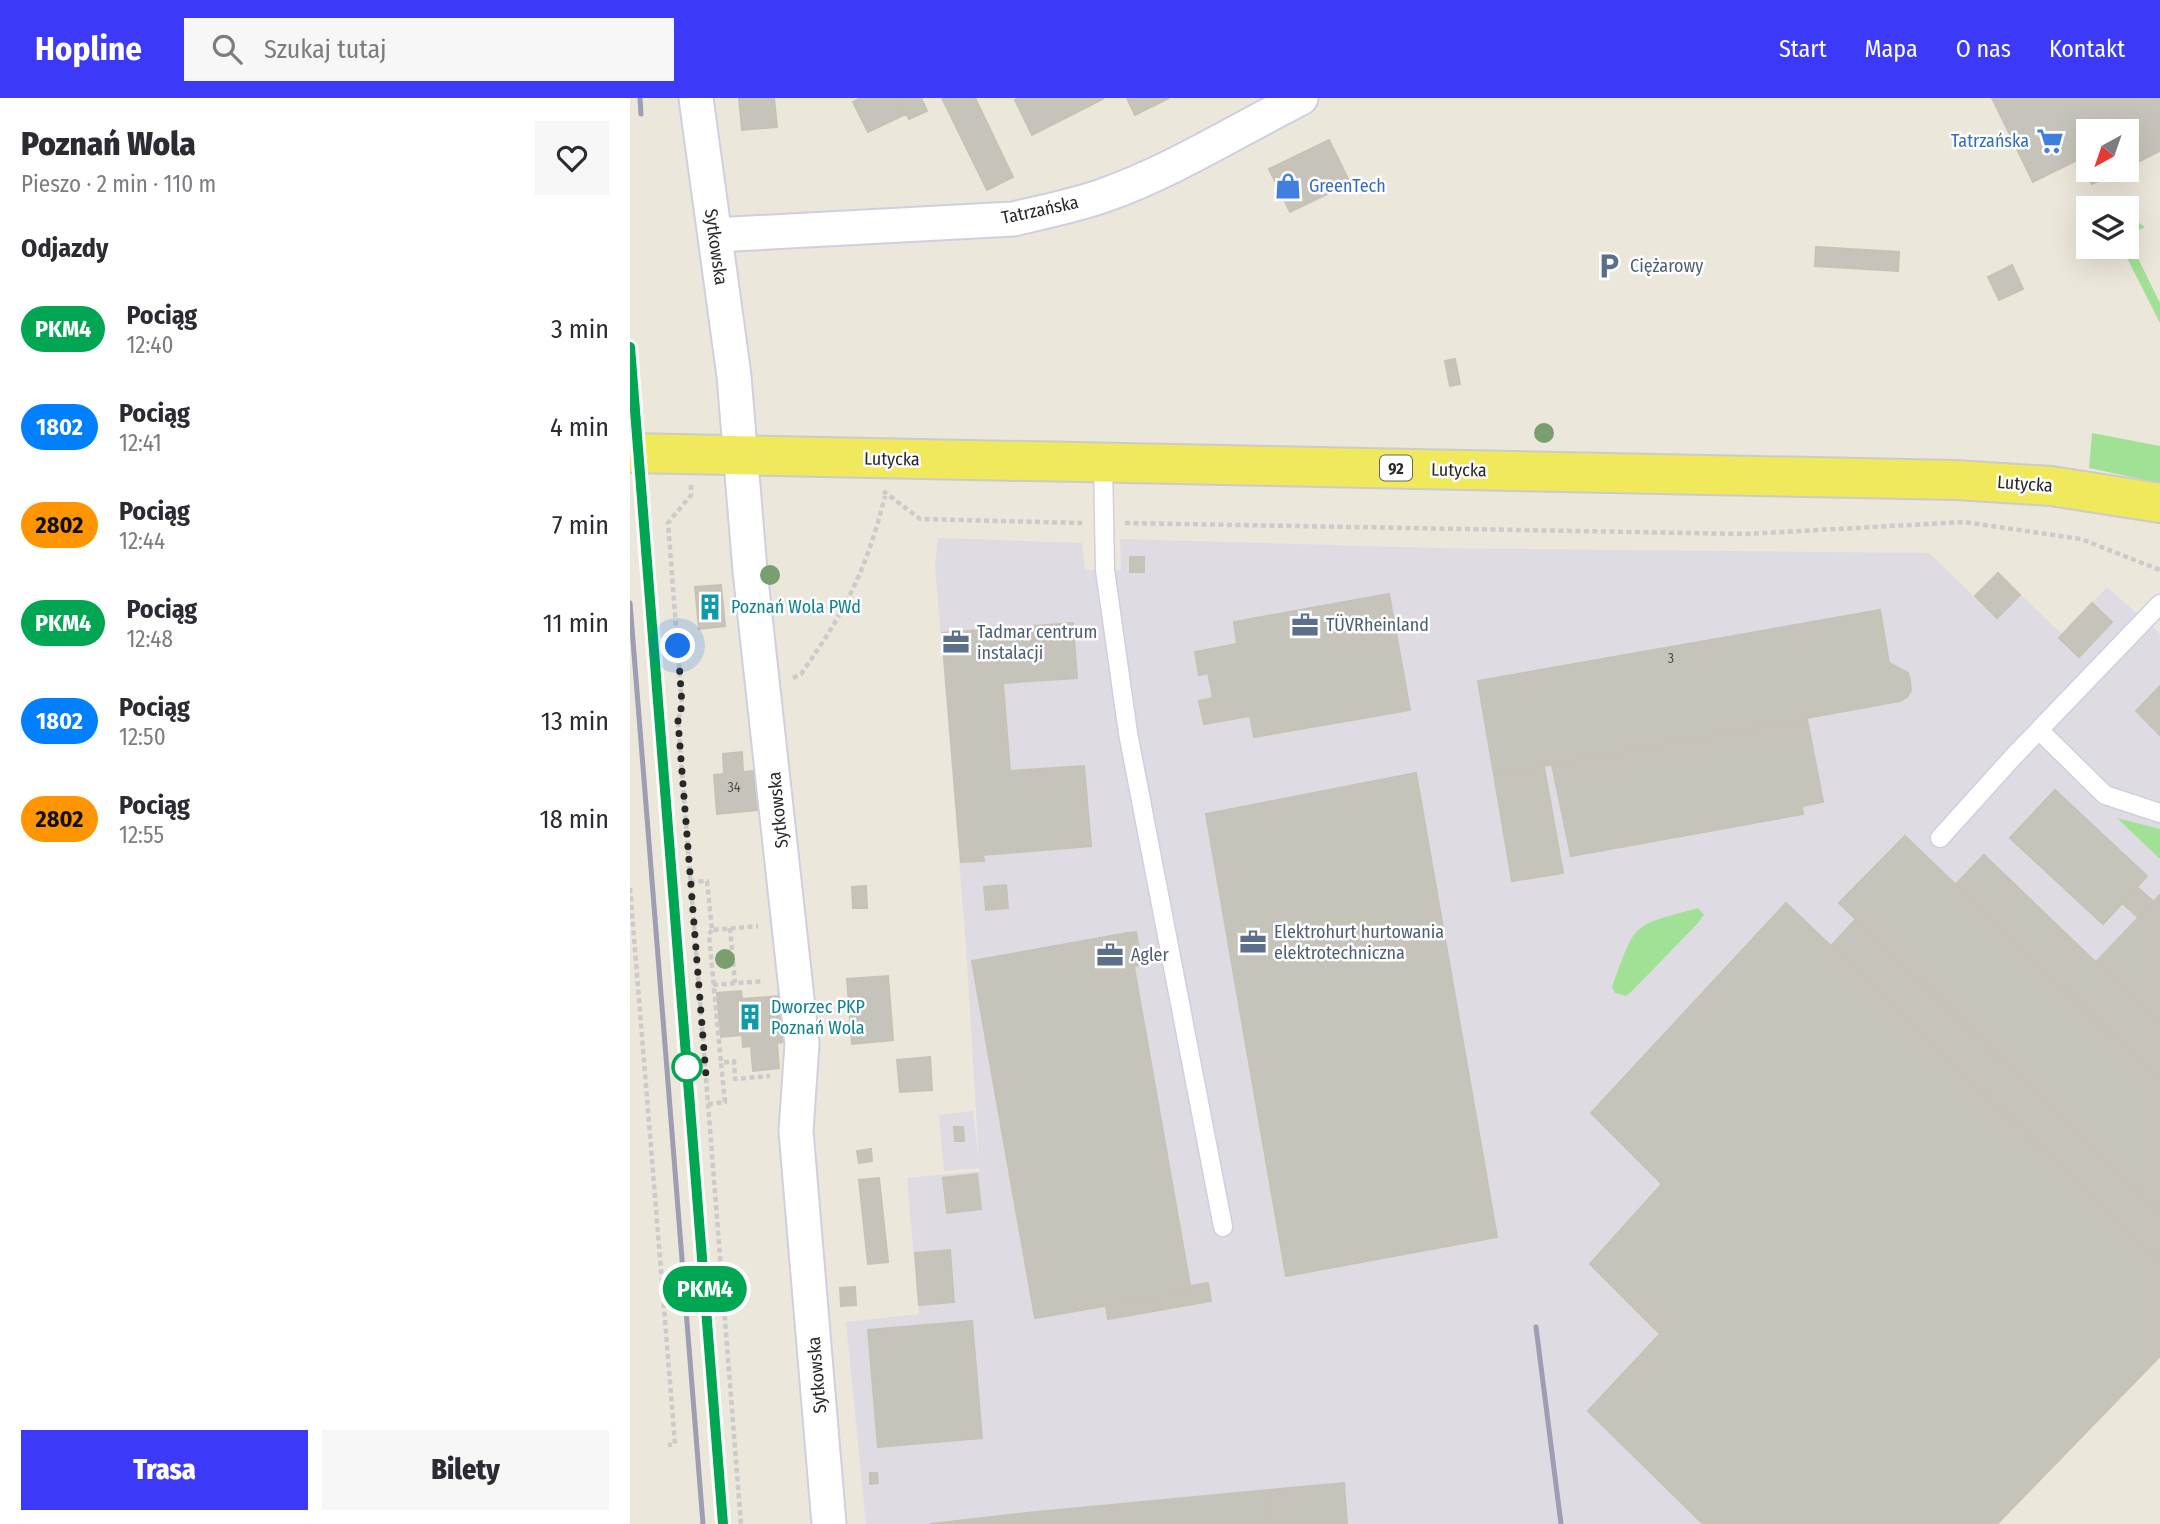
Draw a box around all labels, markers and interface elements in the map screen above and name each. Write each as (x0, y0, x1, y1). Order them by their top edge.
search box (184, 18, 674, 81)
text: Hopline (35, 29, 142, 69)
icon: search (208, 30, 246, 68)
text: Szukaj tutaj (264, 34, 387, 65)
text: Start (1779, 35, 1827, 63)
text: Mapa (1865, 35, 1918, 63)
text: O nas (1956, 35, 2011, 63)
text: Kontakt (2049, 35, 2125, 63)
north arrow (2076, 119, 2138, 182)
map controls (2076, 119, 2139, 259)
button: heart (535, 121, 609, 195)
text: Poznań Wola (21, 124, 196, 164)
supermarket icon: Tatrzańska (2035, 126, 2065, 156)
place label: Tatrzańska (1951, 130, 2029, 152)
text: Pieszo · 2 min · 110 m (21, 170, 216, 198)
shop icon: GreenTech (1273, 171, 1303, 201)
place label: GreenTech (1309, 175, 1386, 197)
street label: Tatrzańska (1000, 191, 1081, 229)
button: layers (2076, 196, 2139, 259)
street label: Sytkowska (700, 207, 732, 287)
text: Odjazdy (21, 233, 108, 264)
parking icon: Ciężarowy (1594, 251, 1624, 281)
place label: Ciężarowy (1630, 255, 1703, 277)
text: Pociąg (126, 300, 197, 331)
text: 3 min (551, 314, 609, 345)
text: PKM4 (35, 315, 91, 343)
text: 12:40 (126, 331, 173, 359)
text: Pociąg (119, 398, 190, 429)
text: 4 min (550, 412, 609, 443)
text: 1802 (36, 413, 83, 441)
text: 12:41 (119, 429, 162, 457)
street label: Lutycka (864, 448, 920, 470)
road number: 92 (1380, 456, 1412, 480)
street label: Lutycka (1431, 459, 1487, 481)
street label: Lutycka (1997, 471, 2054, 497)
text: Pociąg (119, 496, 190, 527)
text: 7 min (552, 510, 609, 541)
text: 2802 (36, 511, 83, 539)
text: 12:44 (119, 527, 165, 555)
building icon: Poznań Wola PWd (695, 592, 725, 622)
text: Pociąg (126, 594, 197, 625)
place label: Poznań Wola PWd (731, 596, 861, 618)
text: 11 min (543, 608, 609, 639)
text: PKM4 (35, 609, 91, 637)
office icon: TÜVRheinland (1290, 610, 1320, 640)
place label: TÜVRheinland (1326, 614, 1429, 636)
place label: Tadmar centrum instalacji (977, 621, 1097, 664)
text: 12:48 (126, 625, 173, 653)
office icon: Tadmar centrum instalacji (941, 627, 971, 657)
your location (660, 628, 695, 663)
house number: 3 (1668, 650, 1674, 667)
text: Pociąg (119, 692, 190, 723)
text: 13 min (541, 706, 609, 737)
text: 1802 (36, 707, 83, 735)
text: 12:50 (119, 723, 166, 751)
street label: Sytkowska (763, 771, 793, 849)
house number: 34 (727, 779, 741, 796)
text: Pociąg (119, 790, 190, 821)
text: 18 min (540, 804, 609, 835)
text: 2802 (36, 805, 83, 833)
text: 12:55 (119, 821, 164, 849)
place label: Elektrohurt hurtowania elektrotechniczna (1274, 921, 1444, 964)
office icon: Elektrohurt hurtowania elektrotechniczna (1238, 927, 1268, 957)
office icon: Agler (1095, 940, 1125, 970)
place label: Agler (1131, 944, 1169, 966)
place label: Dworzec PKP Poznań Wola (771, 996, 865, 1039)
building icon: Dworzec PKP Poznań Wola (735, 1002, 765, 1032)
unlabelled marker (672, 1052, 702, 1082)
line badge: PKM4 (656, 1266, 754, 1312)
text: PKM4 (677, 1275, 733, 1303)
street label: Sytkowska (803, 1336, 831, 1414)
button: Trasa (21, 1430, 308, 1510)
button: Bilety (322, 1430, 609, 1510)

